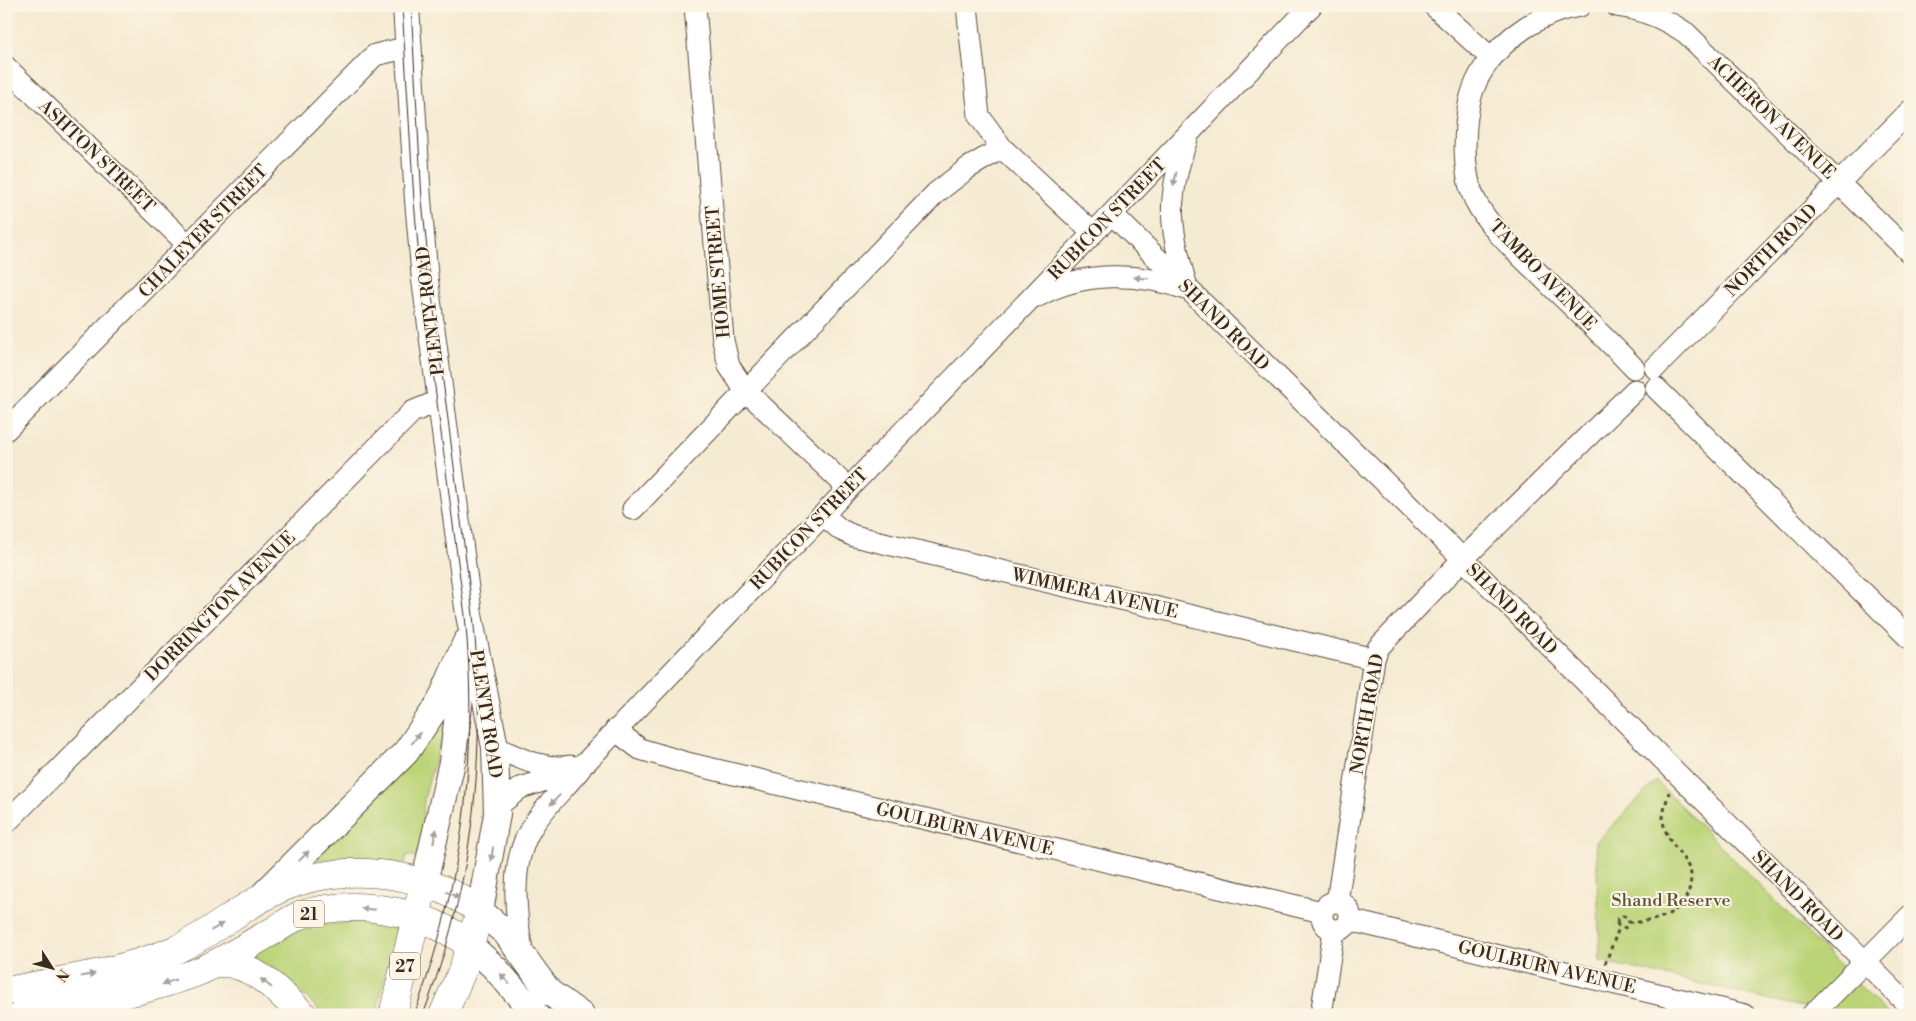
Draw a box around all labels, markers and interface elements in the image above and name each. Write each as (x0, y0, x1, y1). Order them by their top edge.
street label: ACHERON AVENUE (1702, 50, 1840, 184)
street label: ASHTON STREET (33, 94, 160, 218)
street label: RUBICON STREET (1043, 153, 1172, 285)
street label: CHALEYER STREET (134, 160, 273, 303)
one-way arrow (1171, 171, 1179, 187)
street label: NORTH ROAD (1720, 199, 1823, 302)
street label: HOME STREET (701, 204, 736, 339)
street label: TAMBO AVENUE (1484, 215, 1601, 336)
street label: PLENTY ROAD (411, 245, 450, 377)
one-way arrow (1133, 274, 1149, 282)
street label: SHAND ROAD (1173, 275, 1274, 376)
street label: RUBICON STREET (745, 463, 874, 595)
street label: DORRINGTON AVENUE (140, 526, 301, 687)
street label: SHAND ROAD (1461, 559, 1562, 660)
street label: WIMMERA AVENUE (1008, 563, 1180, 624)
street label: PLENTY ROAD (464, 648, 507, 780)
street label: NORTH ROAD (1346, 652, 1389, 776)
one-way arrow (411, 731, 421, 745)
one-way arrow (549, 794, 561, 806)
street label: GOULBURN AVENUE (874, 798, 1056, 861)
one-way arrow (431, 828, 439, 844)
street label: SHAND ROAD (1747, 846, 1848, 947)
one-way arrow (487, 847, 495, 863)
one-way arrow (298, 850, 310, 862)
park label: Shand Reserve (1611, 889, 1731, 912)
one-way arrow (446, 891, 460, 899)
road number: 21 (294, 901, 324, 928)
one-way arrow (360, 905, 376, 913)
one-way arrow (210, 923, 223, 932)
street label: GOULBURN AVENUE (1456, 936, 1638, 999)
north arrow (28, 944, 78, 994)
road number: 27 (390, 952, 420, 979)
text: N (51, 965, 72, 985)
one-way arrow (81, 970, 97, 978)
one-way arrow (499, 974, 511, 986)
one-way arrow (260, 978, 272, 989)
one-way arrow (161, 979, 176, 986)

